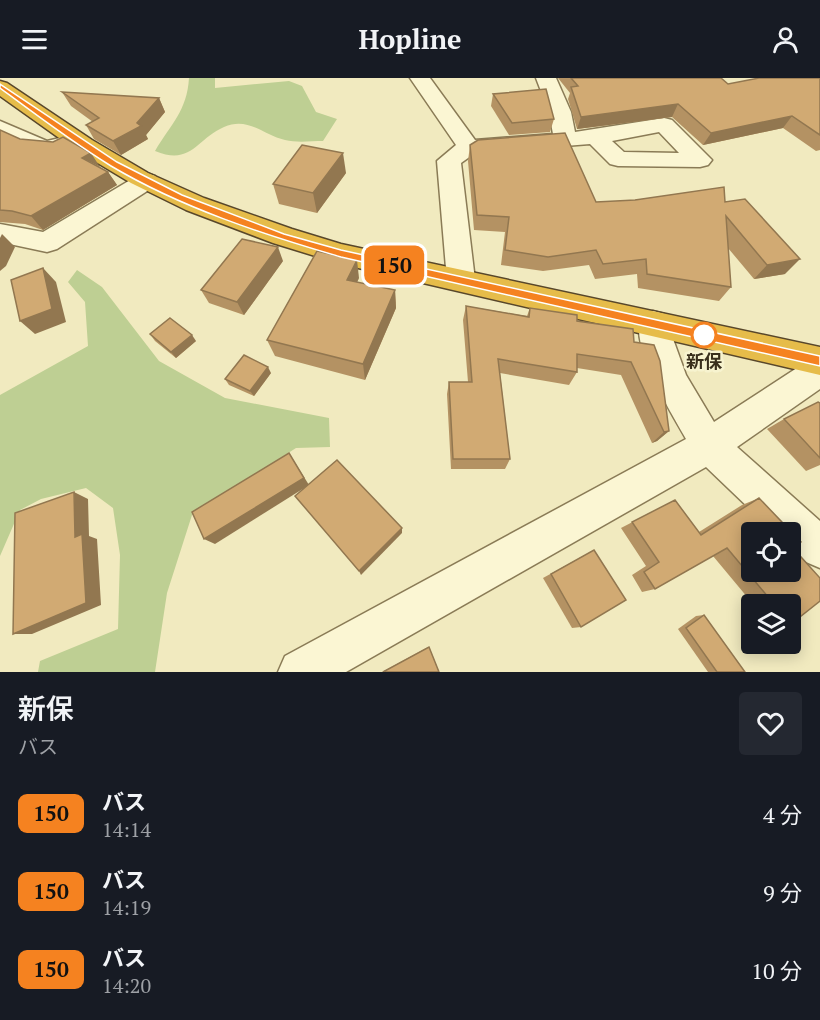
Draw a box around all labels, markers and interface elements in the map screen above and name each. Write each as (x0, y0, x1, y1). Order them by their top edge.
text: Hopline (358, 21, 462, 57)
icon: menu (18, 23, 51, 56)
icon: person (769, 23, 802, 56)
line badge: 150 (360, 246, 428, 285)
text: 150 (376, 251, 412, 279)
marker: 新保 (691, 322, 717, 348)
place label: 新保 (686, 349, 723, 373)
map controls (741, 522, 801, 654)
button: locate (741, 522, 801, 582)
button: layers (741, 594, 801, 654)
text: 新保 (18, 690, 74, 727)
button: heart (739, 692, 802, 755)
text: バス (18, 733, 58, 760)
text: バス (102, 787, 146, 816)
text: 150 (33, 799, 69, 827)
text: 4 分 (763, 800, 802, 829)
text: 14:14 (102, 816, 151, 843)
text: バス (102, 865, 146, 894)
text: 150 (33, 877, 69, 905)
text: 9 分 (763, 878, 802, 907)
text: 14:19 (102, 894, 151, 921)
text: バス (102, 943, 146, 972)
text: 150 (33, 955, 69, 983)
text: 10 分 (751, 956, 802, 985)
text: 14:20 (102, 972, 151, 999)

